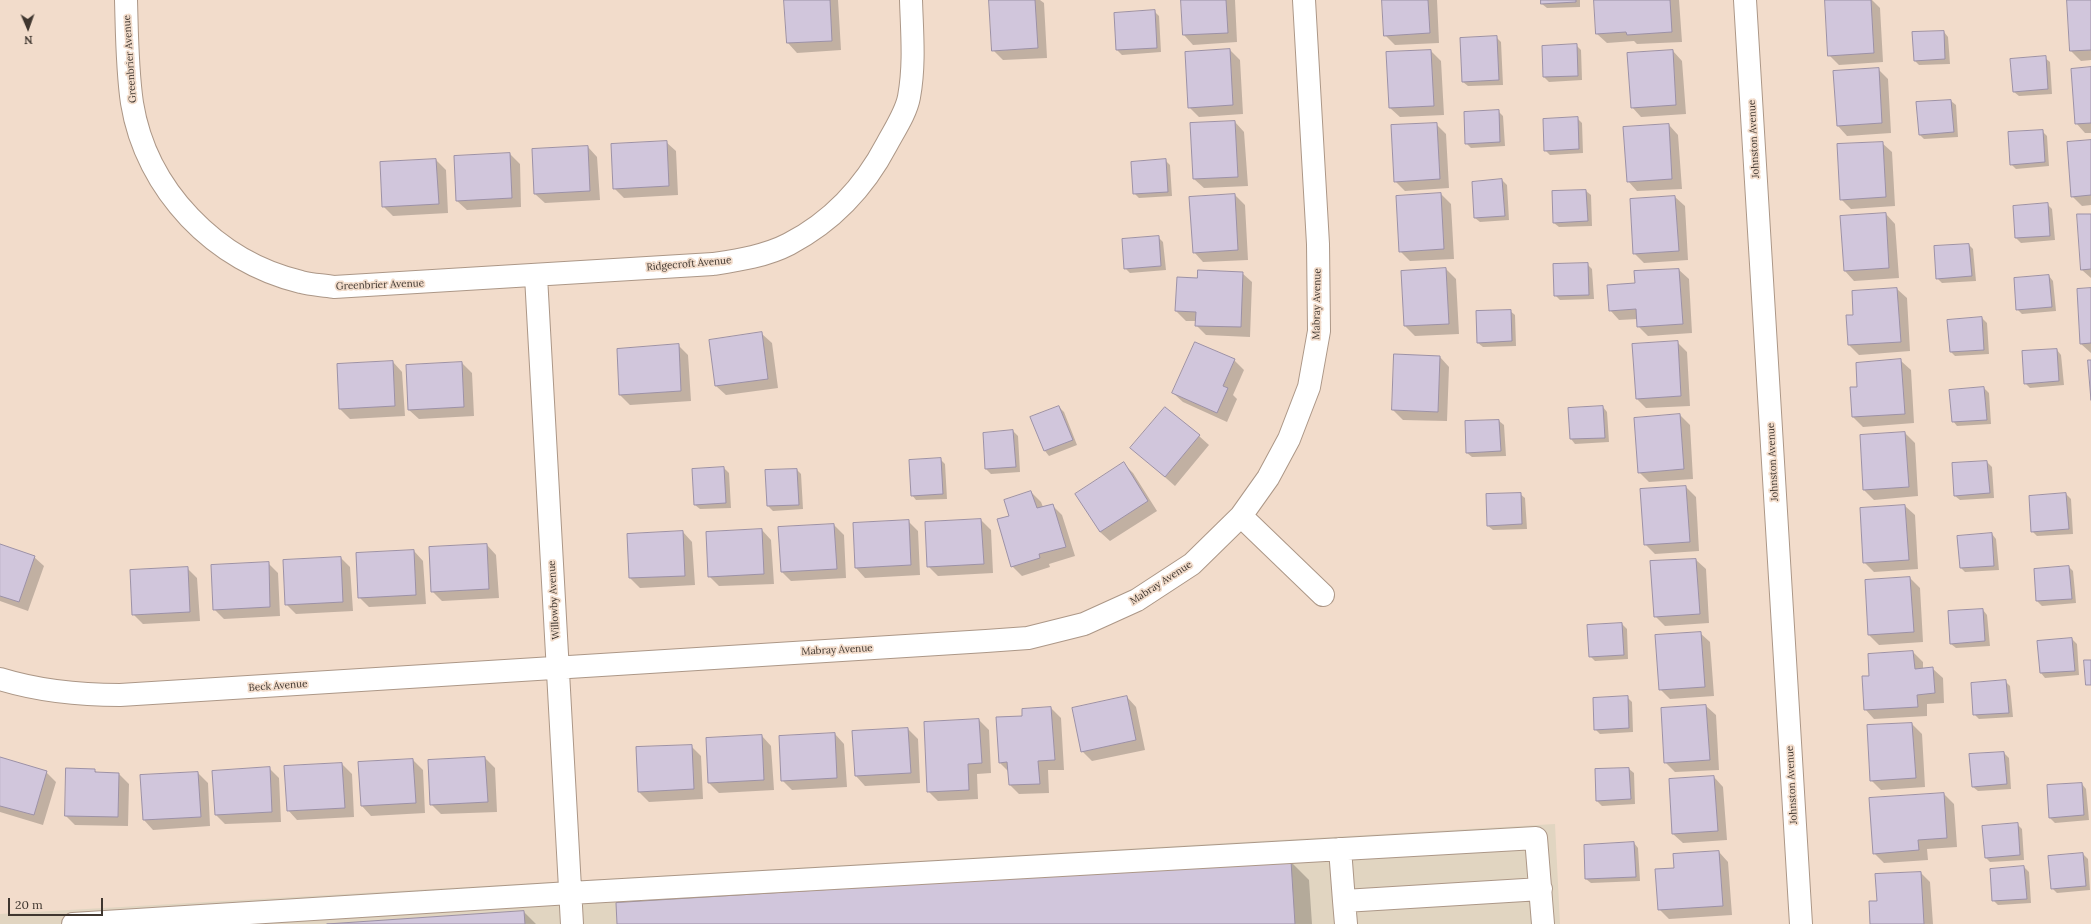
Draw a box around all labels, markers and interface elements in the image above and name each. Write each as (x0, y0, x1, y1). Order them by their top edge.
north arrow (8, 8, 48, 48)
street label: Greenbrier Avenue (121, 15, 139, 103)
text: N (24, 33, 33, 47)
street label: Johnston Avenue (1746, 99, 1762, 179)
street label: Ridgecroft Avenue (646, 254, 732, 274)
street label: Mabray Avenue (1310, 268, 1324, 340)
street label: Greenbrier Avenue (336, 277, 424, 293)
street label: Johnston Avenue (1765, 422, 1781, 502)
street label: Mabray Avenue (1128, 559, 1194, 607)
street label: Willowby Avenue (546, 560, 562, 640)
street label: Mabray Avenue (801, 642, 873, 658)
street label: Beck Avenue (248, 678, 308, 694)
street label: Johnston Avenue (1784, 745, 1800, 825)
scale bar (10, 890, 105, 916)
text: 20 m (15, 897, 43, 912)

